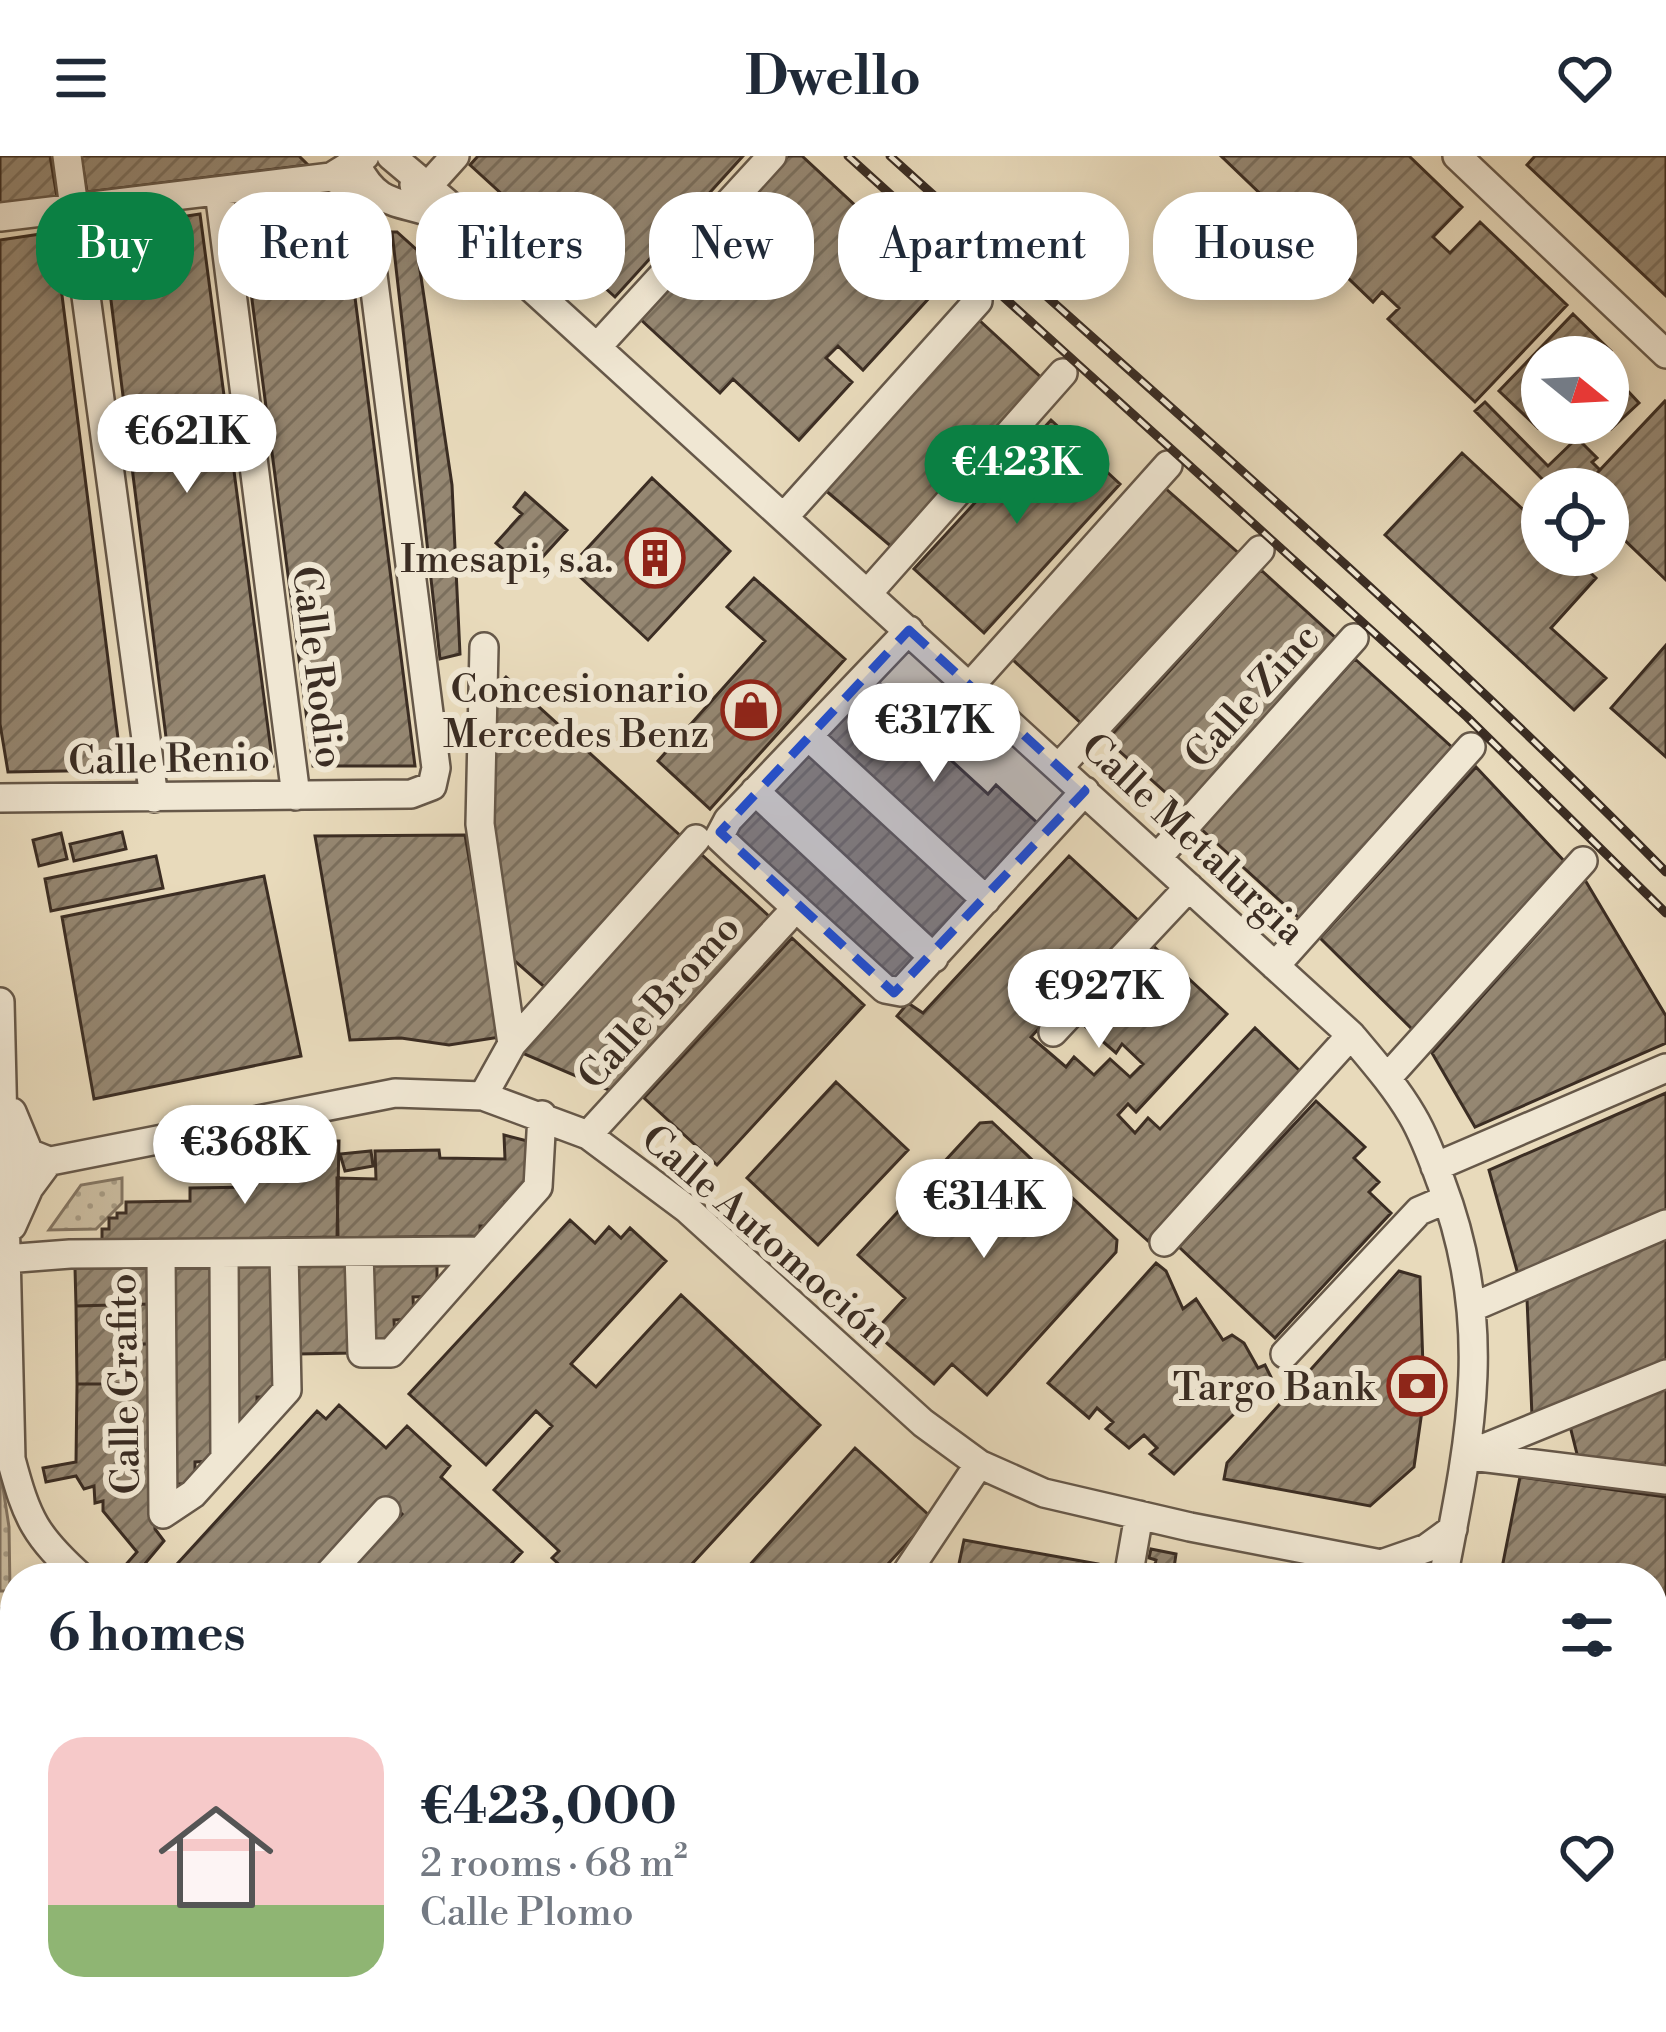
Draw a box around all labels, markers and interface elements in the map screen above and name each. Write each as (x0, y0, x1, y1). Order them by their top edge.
text: Dwello (745, 44, 921, 112)
icon: menu (48, 45, 114, 111)
icon: heart (1552, 45, 1618, 111)
chip: Buy (36, 192, 194, 300)
chip: Rent (218, 192, 392, 300)
chip: Filters (416, 192, 625, 300)
chip: New (649, 192, 814, 300)
chip: Apartment (838, 192, 1129, 300)
chip: House (1153, 192, 1357, 300)
north arrow (1521, 336, 1629, 444)
map controls (1521, 336, 1629, 576)
pin: €621K (103, 394, 271, 496)
text: €621K (124, 408, 250, 457)
pin: €423K (933, 425, 1101, 527)
text: €423K (951, 439, 1083, 488)
button: locate (1521, 468, 1629, 576)
building icon: Imesapi, s.a. (624, 527, 686, 589)
place label: Imesapi, s.a. (401, 536, 613, 585)
street label: Calle Rodio (280, 564, 353, 771)
street label: Calle Zinc (1175, 614, 1331, 779)
place label: Concesionario Mercedes Benz (443, 666, 709, 760)
shop icon: Concesionario Mercedes Benz (720, 679, 782, 741)
pin: €317K (850, 683, 1018, 785)
text: €317K (874, 697, 994, 746)
street label: Calle Metalurgia (1070, 723, 1315, 956)
street label: Calle Renio (68, 734, 270, 787)
street label: Calle Bromo (568, 905, 751, 1100)
pin: €927K (1015, 949, 1183, 1051)
text: €927K (1035, 963, 1163, 1012)
pin: €368K (161, 1105, 329, 1207)
street label: Calle Automoción (630, 1115, 900, 1359)
text: €368K (180, 1119, 310, 1168)
pin: €314K (900, 1159, 1068, 1261)
text: €314K (923, 1173, 1045, 1222)
street label: Calle Grafito (99, 1273, 152, 1495)
bank icon: Targo Bank (1386, 1355, 1448, 1417)
place label: Targo Bank (1173, 1364, 1377, 1413)
icon: filters (1554, 1602, 1620, 1668)
text: 6 homes (48, 1603, 246, 1667)
text: €423,000 (420, 1776, 677, 1840)
icon: home (144, 1785, 288, 1929)
icon: heart (1554, 1824, 1620, 1890)
text: 2 rooms · 68 m² (420, 1840, 688, 1889)
text: Calle Plomo (420, 1889, 634, 1938)

